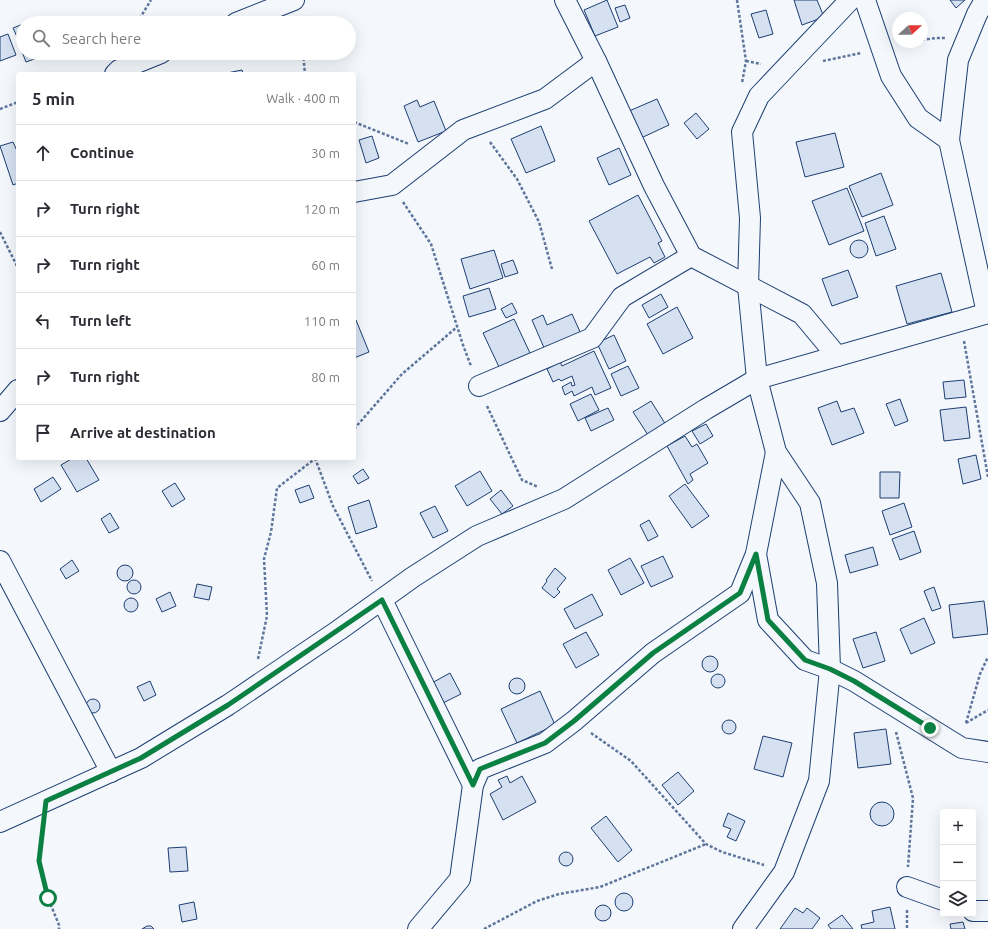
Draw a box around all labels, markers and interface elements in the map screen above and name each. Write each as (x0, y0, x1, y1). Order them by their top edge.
north arrow (892, 12, 928, 48)
search box (16, 16, 356, 60)
icon: search (30, 27, 52, 49)
text: Search here (62, 30, 141, 47)
text: 5 min (32, 89, 75, 108)
text: Walk · 400 m (266, 91, 340, 105)
icon: ahead (32, 142, 54, 164)
text: Continue (70, 144, 134, 161)
text: 30 m (311, 146, 340, 160)
icon: right (32, 198, 54, 220)
text: Turn right (70, 200, 140, 217)
text: 120 m (304, 202, 340, 216)
icon: right (32, 254, 54, 276)
text: Turn right (70, 256, 140, 273)
text: 60 m (311, 258, 340, 272)
icon: left (32, 310, 54, 332)
text: Turn left (70, 312, 131, 329)
text: 110 m (304, 314, 340, 328)
icon: right (32, 366, 54, 388)
text: Turn right (70, 368, 140, 385)
text: 80 m (311, 370, 340, 384)
icon: arrive (32, 422, 54, 444)
text: Arrive at destination (70, 424, 216, 441)
route end (921, 719, 939, 737)
map controls (940, 809, 976, 917)
button: + (940, 809, 976, 845)
button: − (940, 845, 976, 881)
button: layers (940, 881, 976, 917)
route start (39, 889, 57, 907)

